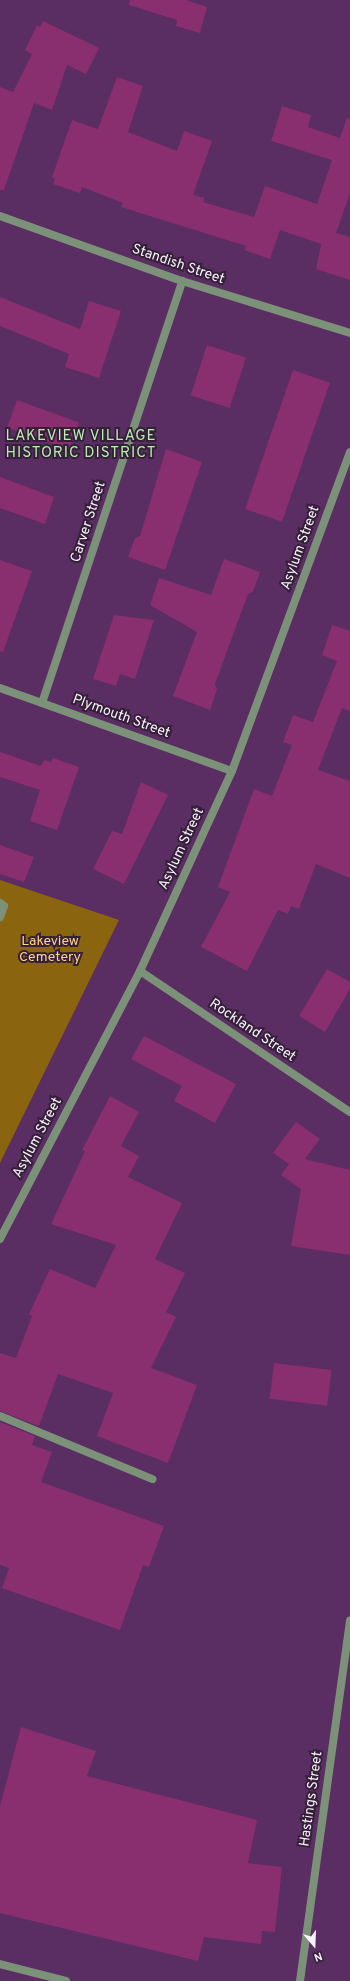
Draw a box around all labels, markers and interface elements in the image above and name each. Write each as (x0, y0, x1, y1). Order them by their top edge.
street label: Standish Street (130, 241, 226, 289)
district label: LAKEVIEW VILLAGE HISTORIC DISTRICT (5, 427, 157, 462)
street label: Carver Street (68, 479, 110, 565)
street label: Asylum Street (278, 504, 324, 592)
street label: Plymouth Street (70, 692, 172, 742)
street label: Asylum Street (156, 805, 208, 893)
park label: Lakeview Cemetery (19, 934, 81, 966)
street label: Rockland Street (206, 996, 298, 1066)
street label: Asylum Street (10, 1095, 66, 1181)
street label: Hastings Street (297, 1750, 327, 1848)
north arrow (294, 1925, 334, 1965)
text: N (312, 1948, 324, 1964)

